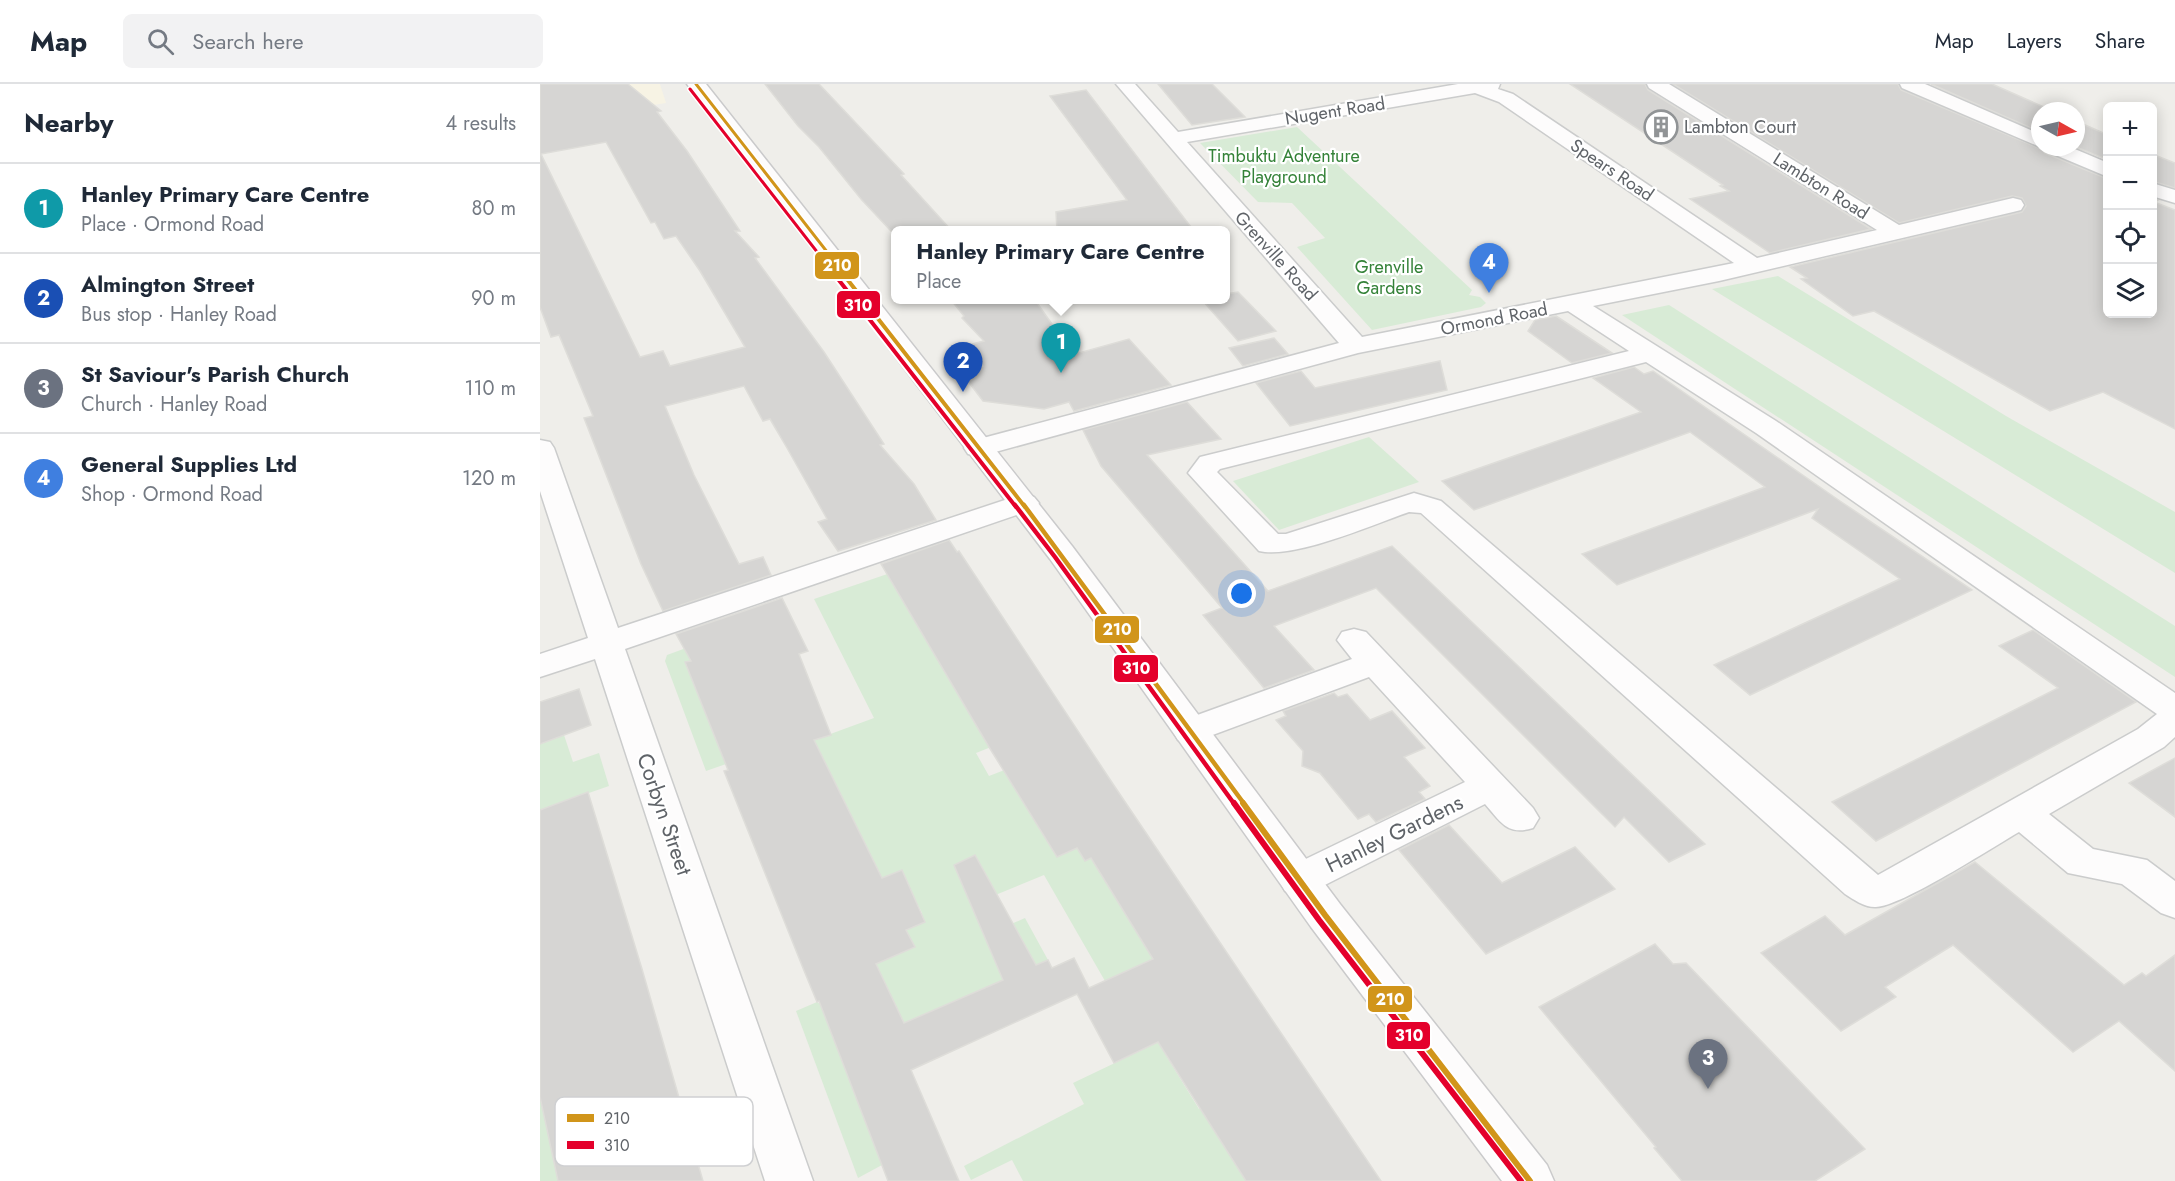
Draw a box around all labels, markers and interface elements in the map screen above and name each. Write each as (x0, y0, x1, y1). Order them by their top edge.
search box (123, 14, 543, 68)
text: Map (30, 21, 87, 62)
icon: search (144, 25, 177, 58)
text: Search here (192, 25, 304, 57)
text: Map (1935, 26, 1974, 56)
text: Layers (2007, 26, 2062, 56)
text: Share (2095, 26, 2145, 56)
street label: Nugent Road (1283, 90, 1387, 132)
north arrow (2031, 102, 2085, 156)
map controls (2103, 102, 2157, 318)
button: + (2103, 102, 2157, 156)
text: Nearby (24, 104, 113, 142)
text: 4 results (445, 109, 516, 138)
building icon: Lambton Court (1643, 109, 1679, 145)
place label: Lambton Court (1684, 114, 1797, 140)
street label: Spears Road (1565, 132, 1659, 208)
park label: Timbuktu Adventure Playground (1208, 143, 1360, 190)
street label: Lambton Road (1768, 146, 1874, 226)
button: − (2103, 156, 2157, 210)
text: Hanley Primary Care Centre (81, 178, 369, 210)
text: 1 (38, 194, 49, 223)
text: 80 m (471, 194, 516, 223)
street label: Grenville Road (1229, 205, 1323, 307)
text: Place · Ormond Road (81, 210, 264, 239)
button: locate (2103, 210, 2157, 264)
popup (891, 226, 1230, 304)
text: Hanley Primary Care Centre (916, 235, 1205, 267)
pin: 4 (1470, 244, 1508, 293)
line badge: 210 (814, 251, 860, 280)
text: 210 (822, 254, 852, 277)
park label: Grenville Gardens (1355, 254, 1423, 301)
button: layers (2103, 264, 2157, 318)
text: Place (916, 267, 961, 296)
text: Almington Street (81, 268, 254, 300)
text: 2 (37, 284, 50, 313)
text: 90 m (471, 284, 516, 313)
line badge: 310 (836, 290, 881, 319)
text: 310 (844, 294, 872, 317)
street label: Ormond Road (1438, 296, 1550, 342)
text: Bus stop · Hanley Road (81, 300, 277, 329)
pin: 1 (1042, 324, 1080, 373)
pin: 2 (944, 342, 982, 392)
text: St Saviour's Parish Church (81, 358, 349, 390)
text: 3 (37, 374, 50, 403)
text: 110 m (464, 374, 516, 403)
text: Church · Hanley Road (81, 390, 267, 419)
text: General Supplies Ltd (81, 448, 297, 480)
text: 4 (37, 464, 50, 493)
text: 120 m (462, 464, 516, 493)
text: Shop · Ormond Road (81, 480, 263, 509)
your location (1227, 579, 1256, 608)
line badge: 210 (1094, 615, 1140, 644)
text: 210 (1102, 618, 1132, 641)
line badge: 310 (1113, 654, 1159, 683)
text: 310 (1122, 657, 1150, 680)
street label: Corbyn Street (629, 749, 701, 880)
street label: Hanley Gardens (1320, 786, 1468, 880)
line badge: 210 (1367, 985, 1413, 1013)
text: 210 (1375, 988, 1405, 1011)
line badge: 310 (1386, 1021, 1431, 1050)
text: 310 (1395, 1024, 1423, 1047)
pin: 3 (1688, 1040, 1728, 1089)
legend (555, 1097, 753, 1166)
text: 210 (604, 1107, 630, 1130)
text: 310 (604, 1134, 630, 1157)

